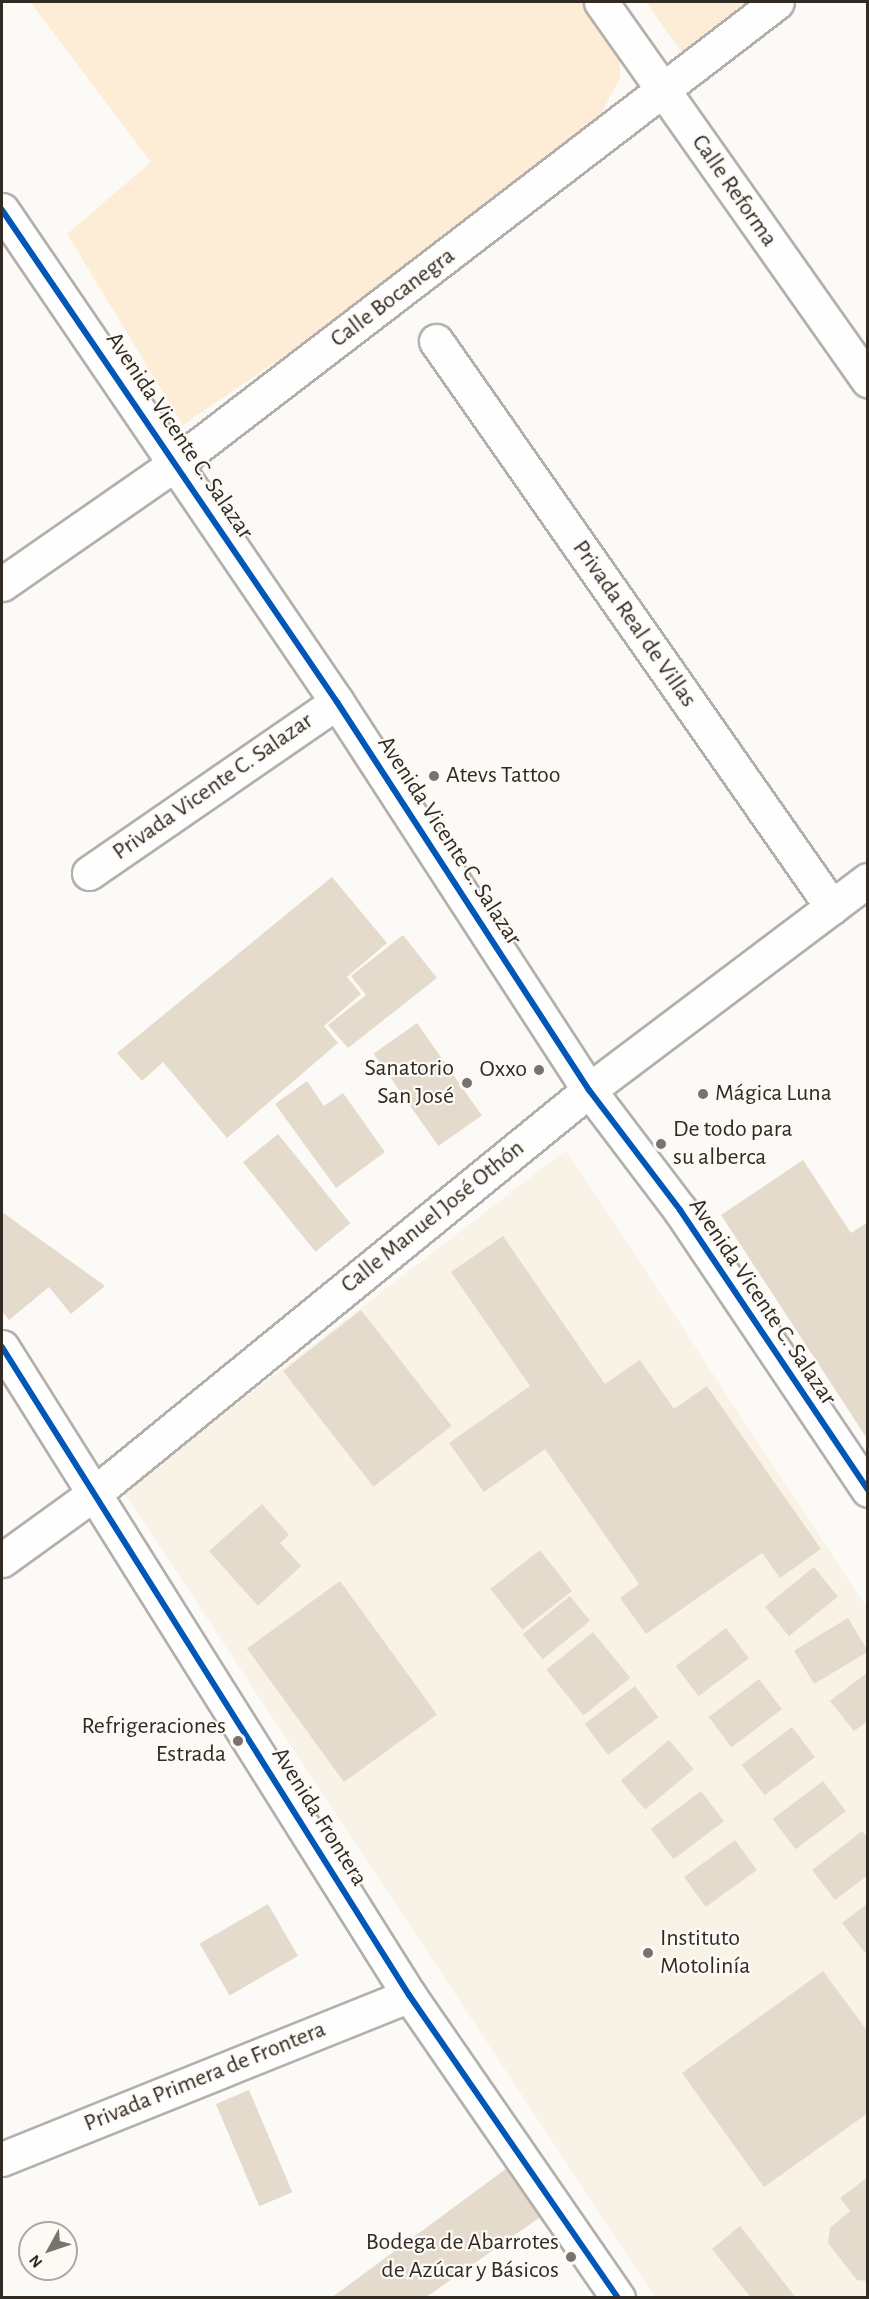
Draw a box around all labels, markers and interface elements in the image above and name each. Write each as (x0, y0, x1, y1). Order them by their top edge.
street label: Calle Reforma (685, 129, 783, 253)
street label: Calle Bocanegra (325, 242, 461, 354)
street label: Avenida Vicente C. Salazar (99, 327, 259, 545)
street label: Privada Real de Villas (566, 535, 702, 713)
street label: Privada Vicente C. Salazar (107, 707, 319, 867)
street label: Avenida Vicente C. Salazar (371, 731, 527, 951)
place label: Atevs Tattoo (446, 762, 561, 790)
marker: Atevs Tattoo (427, 769, 441, 783)
place label: Sanatorio San José (365, 1055, 454, 1111)
place label: Oxxo (479, 1056, 527, 1084)
marker: Oxxo (532, 1063, 546, 1077)
marker: Sanatorio San José (458, 1074, 476, 1092)
place label: Mágica Luna (715, 1080, 832, 1108)
marker: Mágica Luna (696, 1087, 710, 1101)
place label: De todo para su alberca (673, 1116, 792, 1172)
street label: Calle Manuel José Othón (336, 1134, 530, 1300)
marker: De todo para su alberca (654, 1137, 668, 1151)
street label: Avenida Vicente C. Salazar (682, 1193, 842, 1411)
place label: Refrigeraciones Estrada (81, 1713, 226, 1769)
marker: Refrigeraciones Estrada (231, 1734, 245, 1748)
street label: Avenida Frontera (265, 1742, 373, 1892)
place label: Instituto Motolinía (660, 1925, 750, 1981)
marker: Instituto Motolinía (641, 1946, 655, 1960)
street label: Privada Primera de Frontera (80, 2015, 330, 2139)
north arrow (18, 2221, 78, 2281)
place label: Bodega de Abarrotes de Azúcar y Básicos (366, 2229, 559, 2285)
marker: Bodega de Abarrotes de Azúcar y Básicos (564, 2250, 578, 2264)
text: N (26, 2252, 45, 2271)

